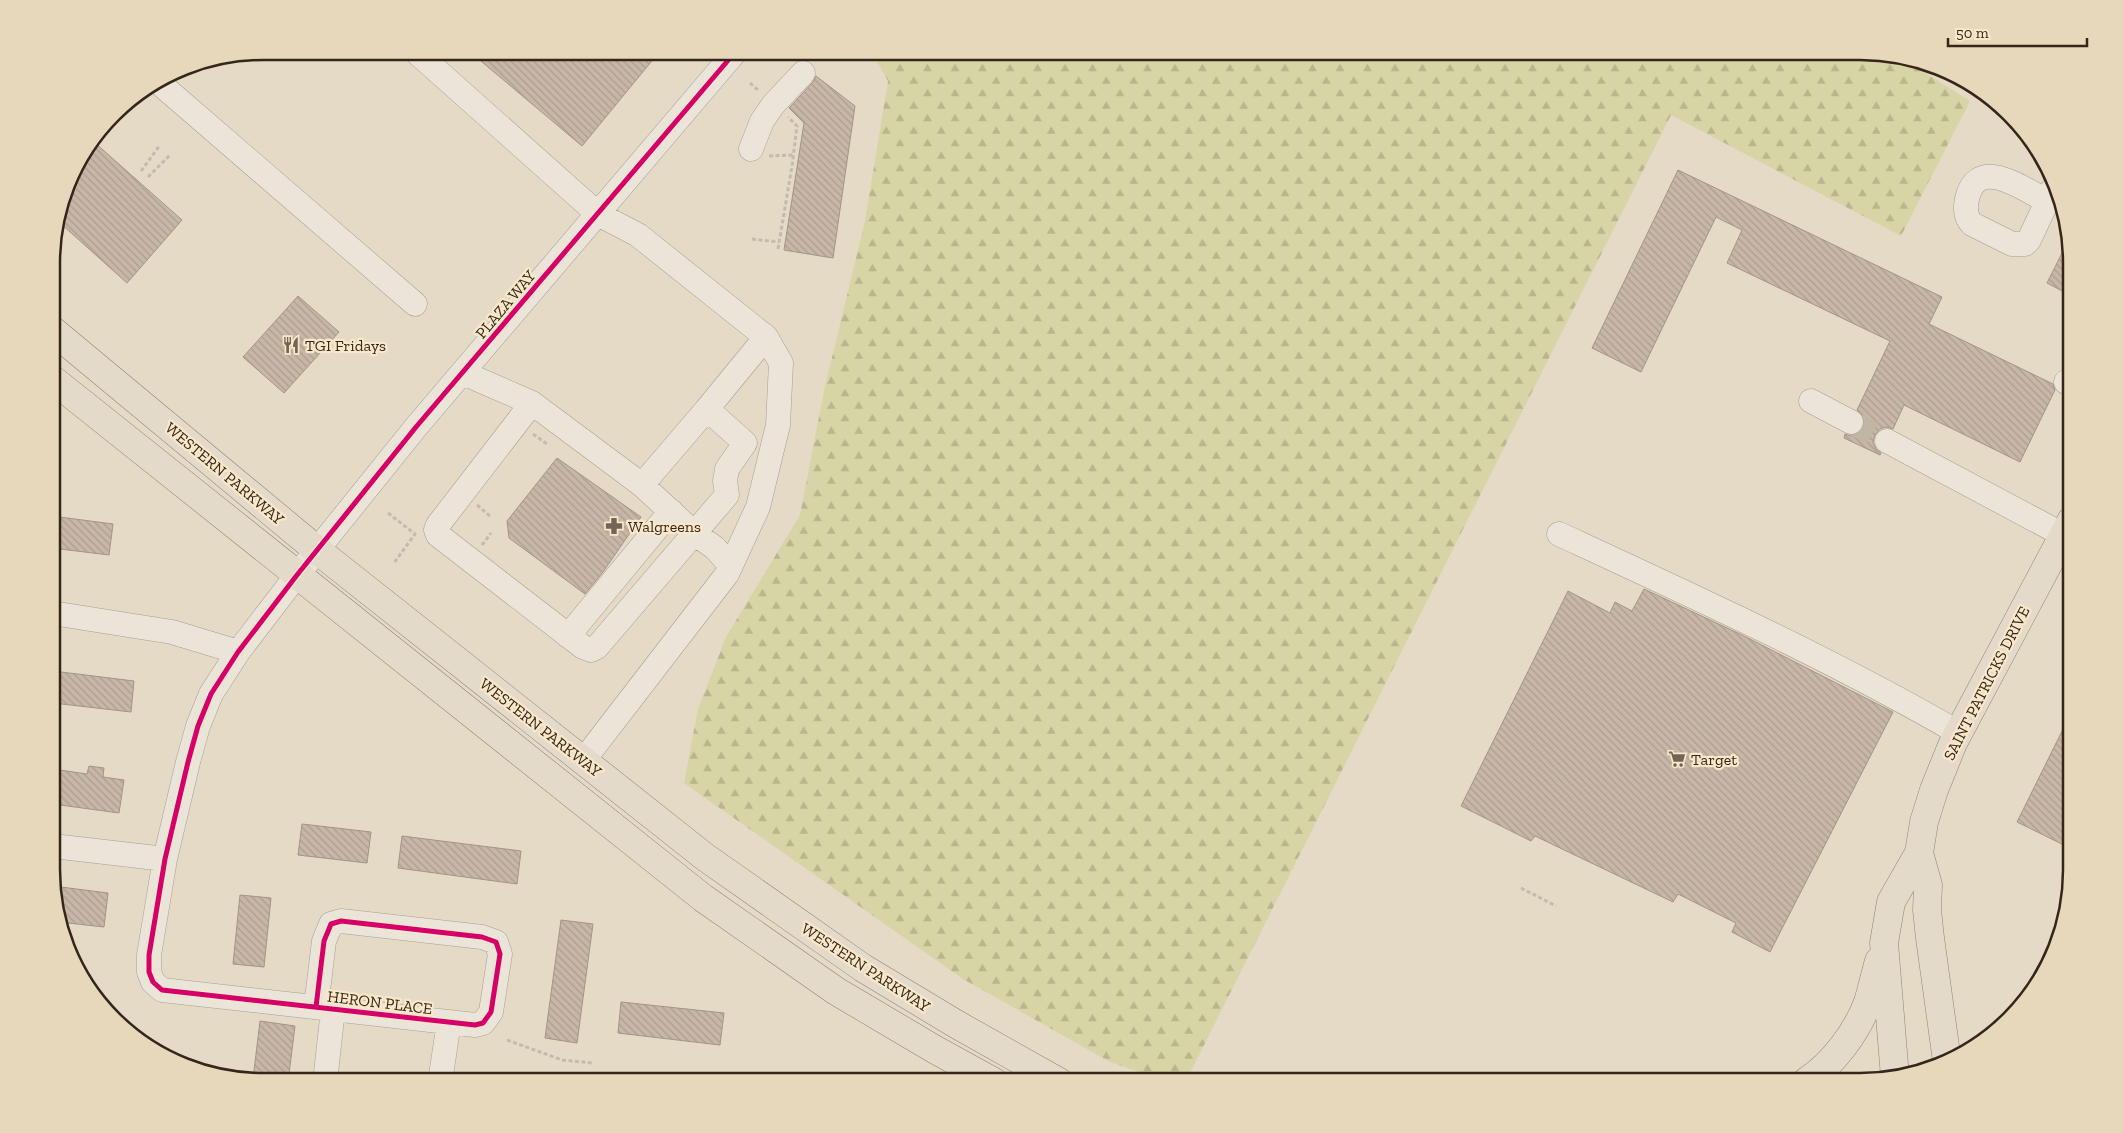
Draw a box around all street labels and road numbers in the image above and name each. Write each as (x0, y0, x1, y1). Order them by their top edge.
street label: PLAZA WAY (471, 266, 540, 342)
street label: WESTERN PARKWAY (161, 418, 288, 529)
street label: SAINT PATRICKS DRIVE (1939, 603, 2034, 763)
street label: WESTERN PARKWAY (476, 674, 606, 781)
street label: WESTERN PARKWAY (798, 919, 934, 1016)
street label: HERON PLACE (326, 987, 434, 1018)

